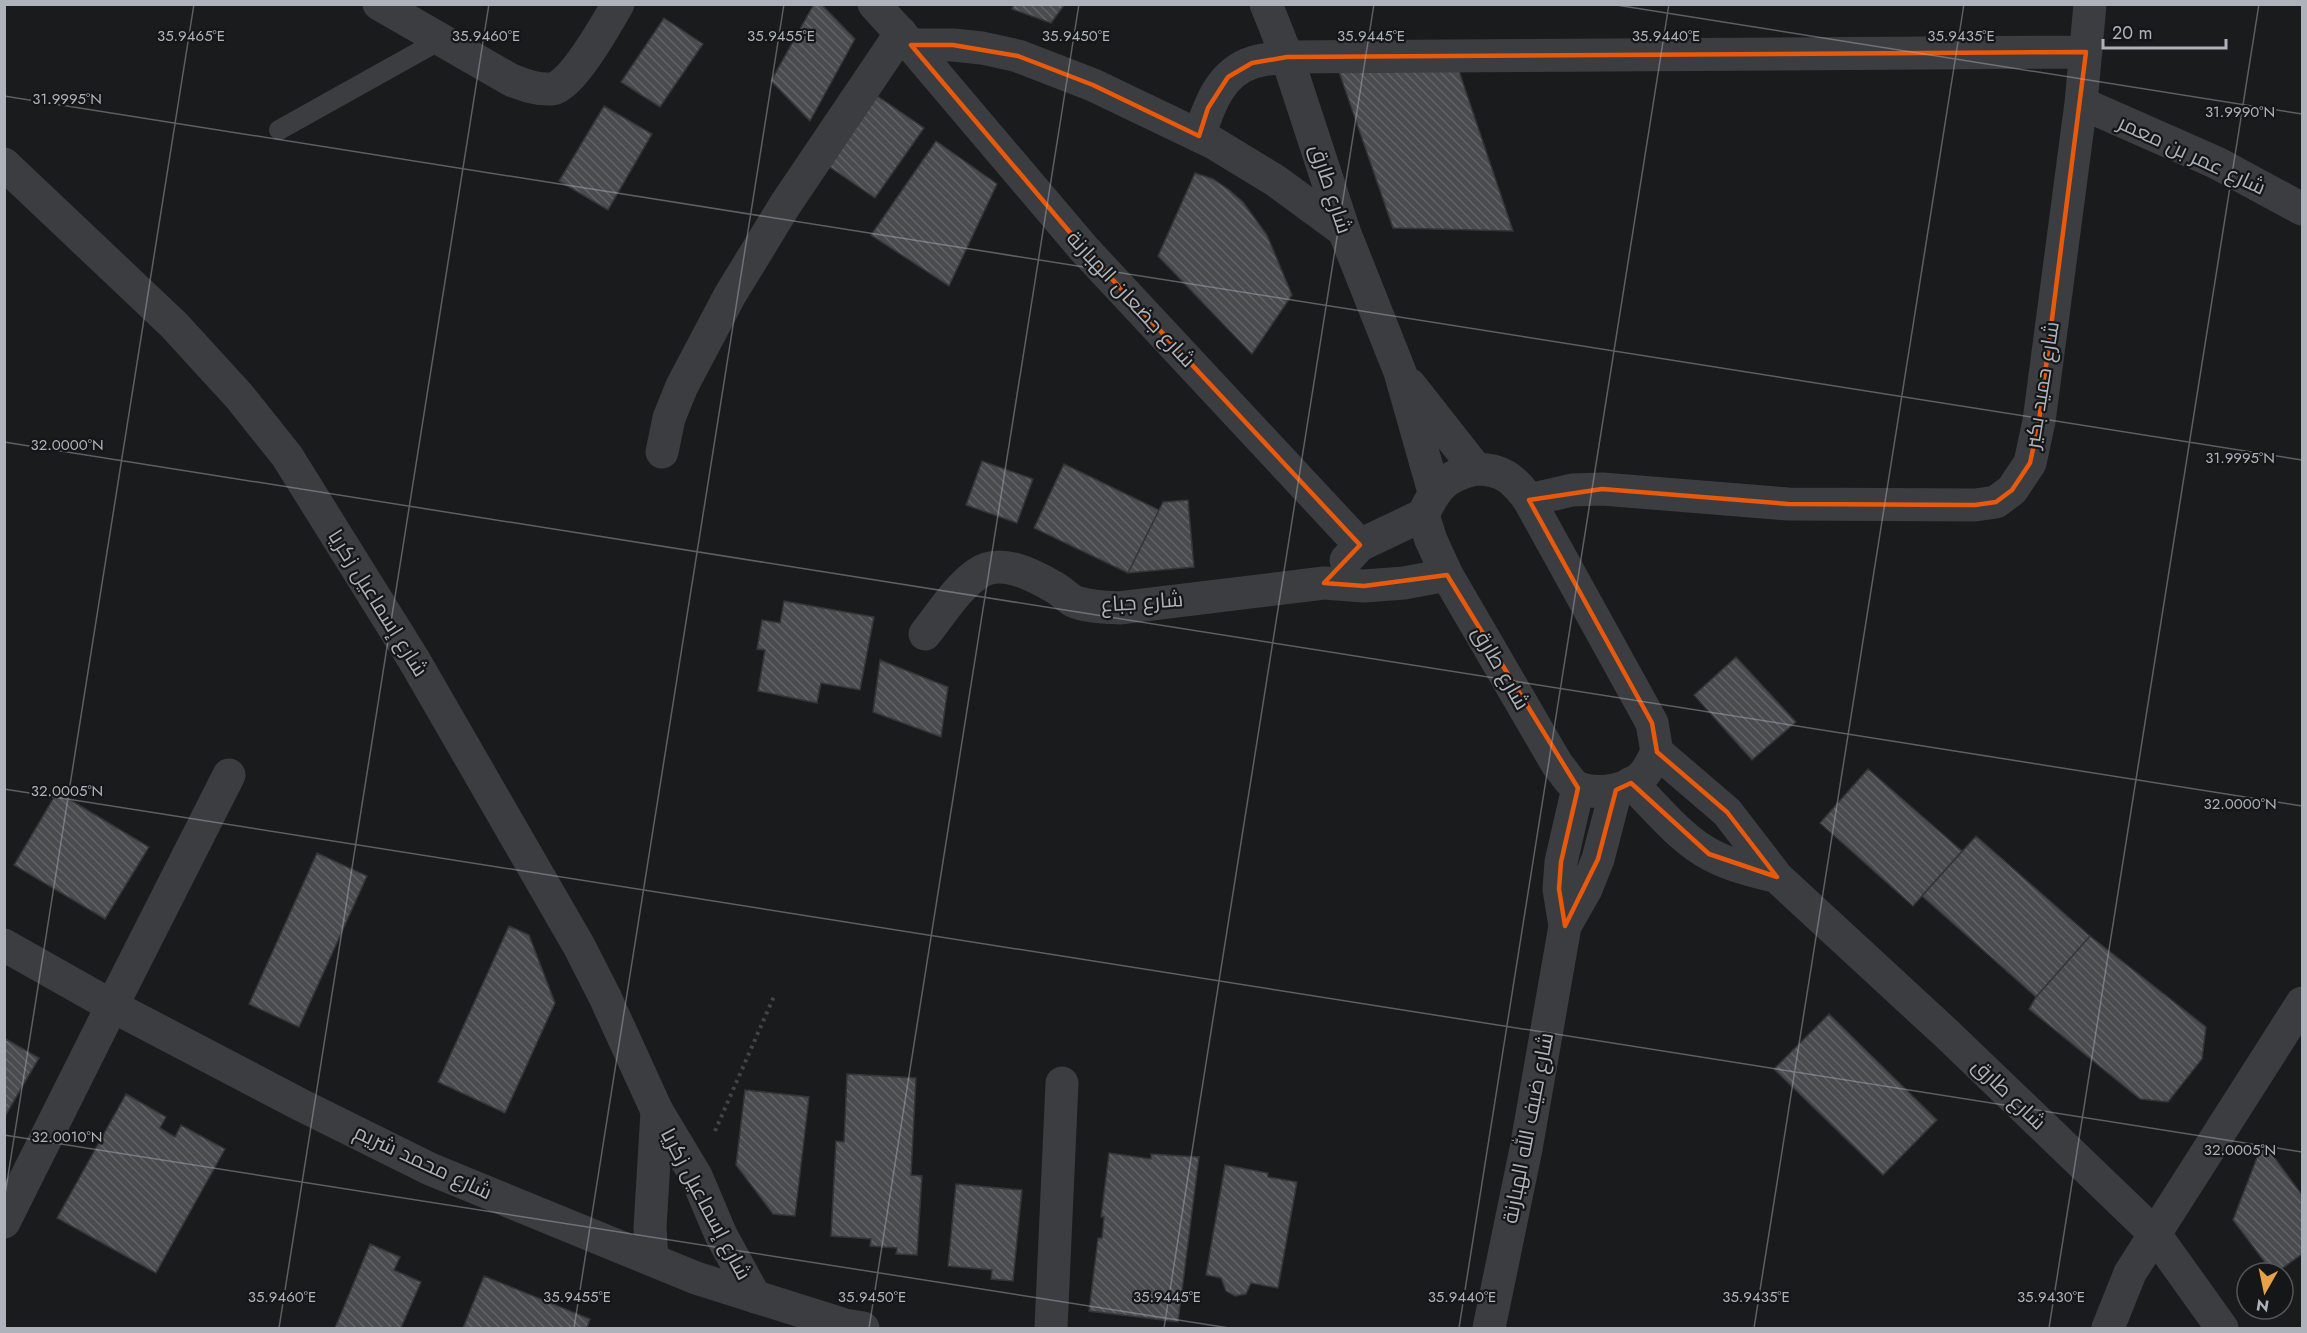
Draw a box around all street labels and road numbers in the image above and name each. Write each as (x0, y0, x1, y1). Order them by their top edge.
street label: شارع عمر بن معمر (2112, 107, 2271, 202)
street label: شارع طارق (1302, 140, 1360, 238)
street label: شارع جضعان الهبارنة (1060, 224, 1202, 374)
street label: شارع حميد بكير (2017, 319, 2067, 452)
street label: شارع إسماعيل زكريا (321, 524, 435, 682)
street label: شارع جباع (1100, 584, 1184, 620)
street label: شارع طارق (1465, 620, 1537, 716)
street label: شارع ضيف الله الهبارنة (1495, 1030, 1561, 1226)
street label: شارع طارق (1965, 1051, 2053, 1137)
street label: شارع محمد شريم (349, 1117, 497, 1207)
street label: شارع إسماعيل زكريا (653, 1123, 759, 1285)

